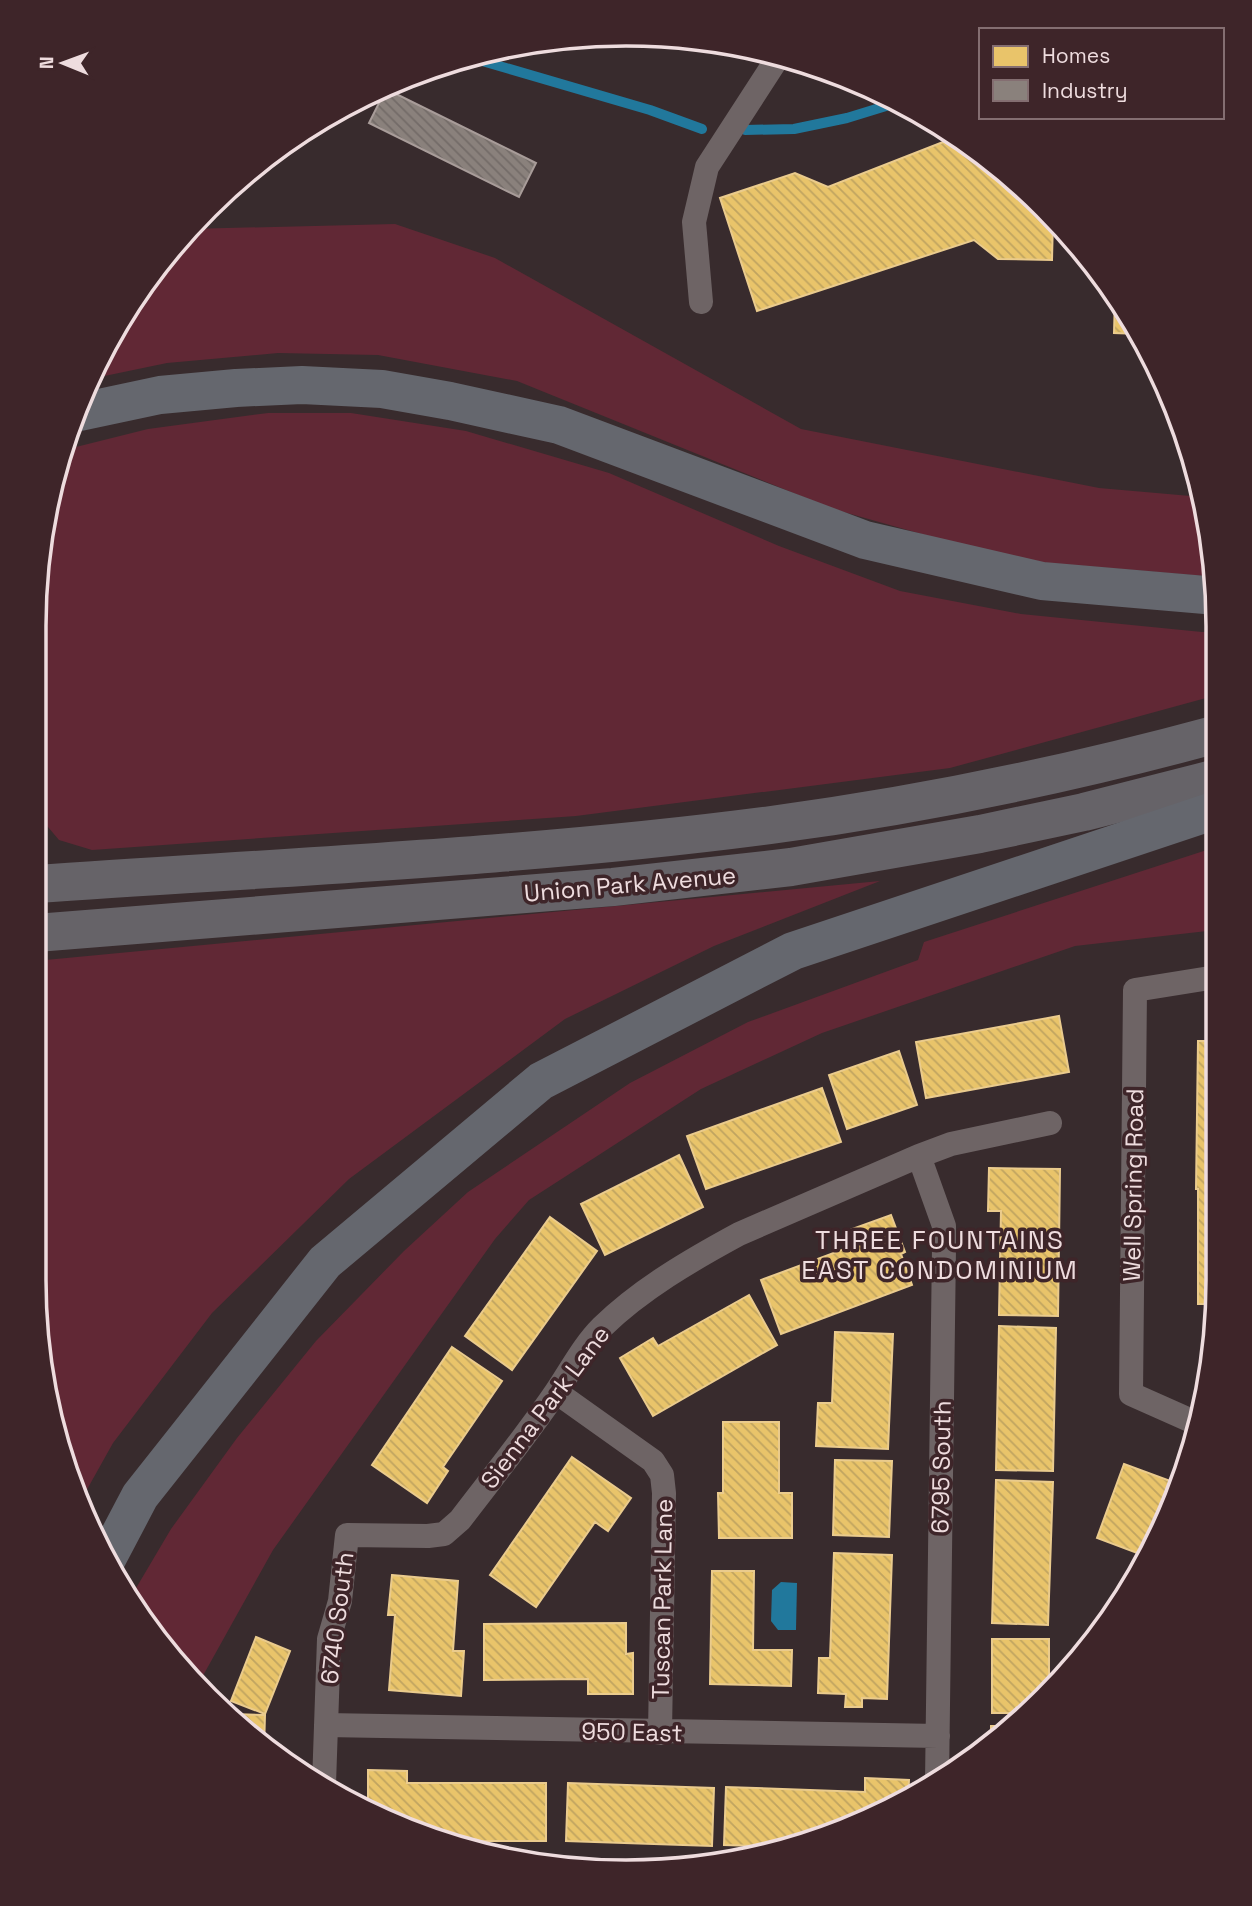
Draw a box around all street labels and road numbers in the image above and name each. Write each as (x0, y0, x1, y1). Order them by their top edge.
street label: Union Park Avenue (523, 859, 737, 909)
street label: Well Spring Road (1116, 1088, 1150, 1282)
street label: Sienna Park Lane (474, 1319, 616, 1495)
street label: 6795 South (924, 1400, 958, 1534)
street label: Tuscan Park Lane (645, 1498, 679, 1700)
street label: 6740 South (314, 1550, 360, 1686)
street label: 950 East (581, 1716, 683, 1748)

